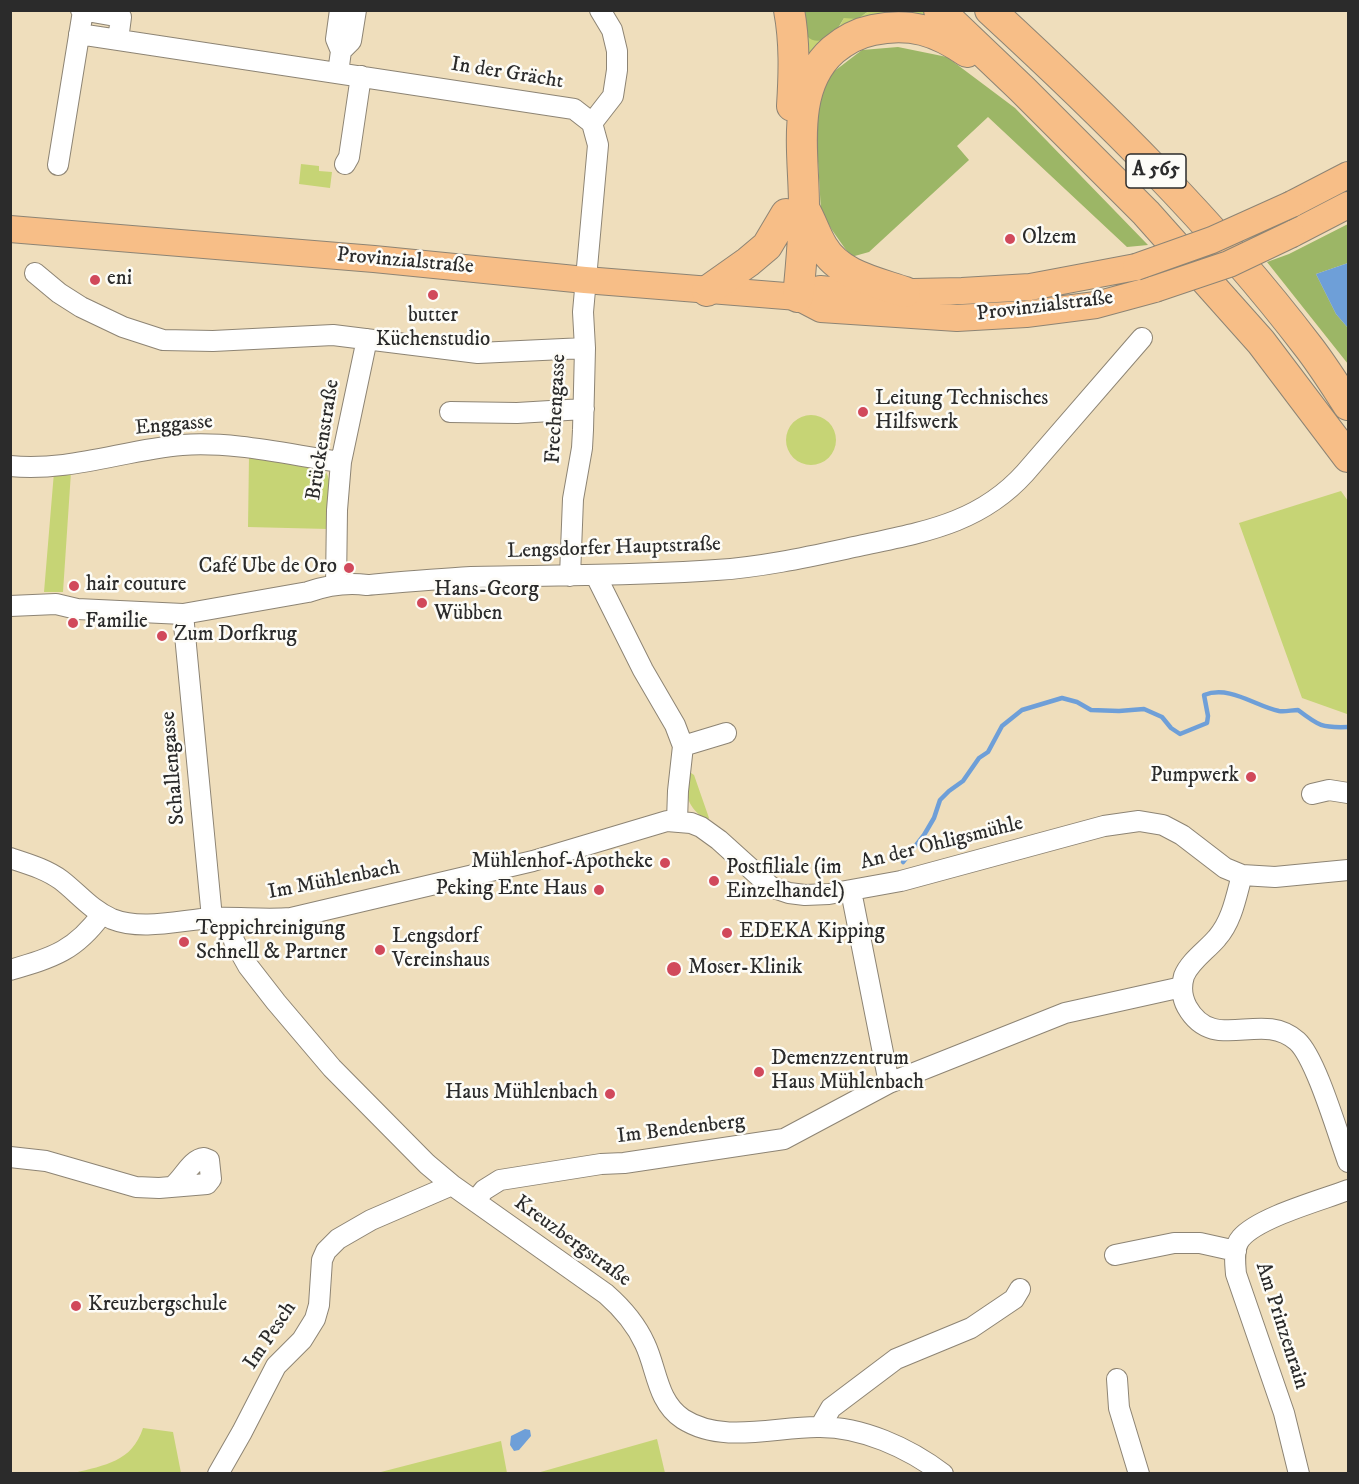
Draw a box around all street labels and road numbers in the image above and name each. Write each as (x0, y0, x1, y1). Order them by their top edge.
street label: In der Grächt (449, 53, 565, 95)
road number: A 565 (1126, 154, 1186, 188)
street label: Provinzialstraße (335, 243, 475, 281)
street label: Provinzialstraße (975, 286, 1115, 328)
street label: Frechengasse (542, 353, 572, 465)
street label: Brückenstraße (302, 378, 346, 502)
street label: Enggasse (134, 410, 214, 442)
street label: Lengsdorfer Hauptstraße (507, 533, 721, 565)
street label: Schallengasse (156, 710, 192, 826)
street label: An der Ohligsmühle (858, 812, 1026, 876)
street label: Im Mühlenbach (266, 856, 402, 906)
street label: Im Bendenberg (616, 1110, 746, 1150)
street label: Kreuzbergstraße (508, 1191, 636, 1293)
street label: Am Prinzenrain (1249, 1259, 1313, 1393)
street label: Im Pesch (239, 1297, 303, 1375)

